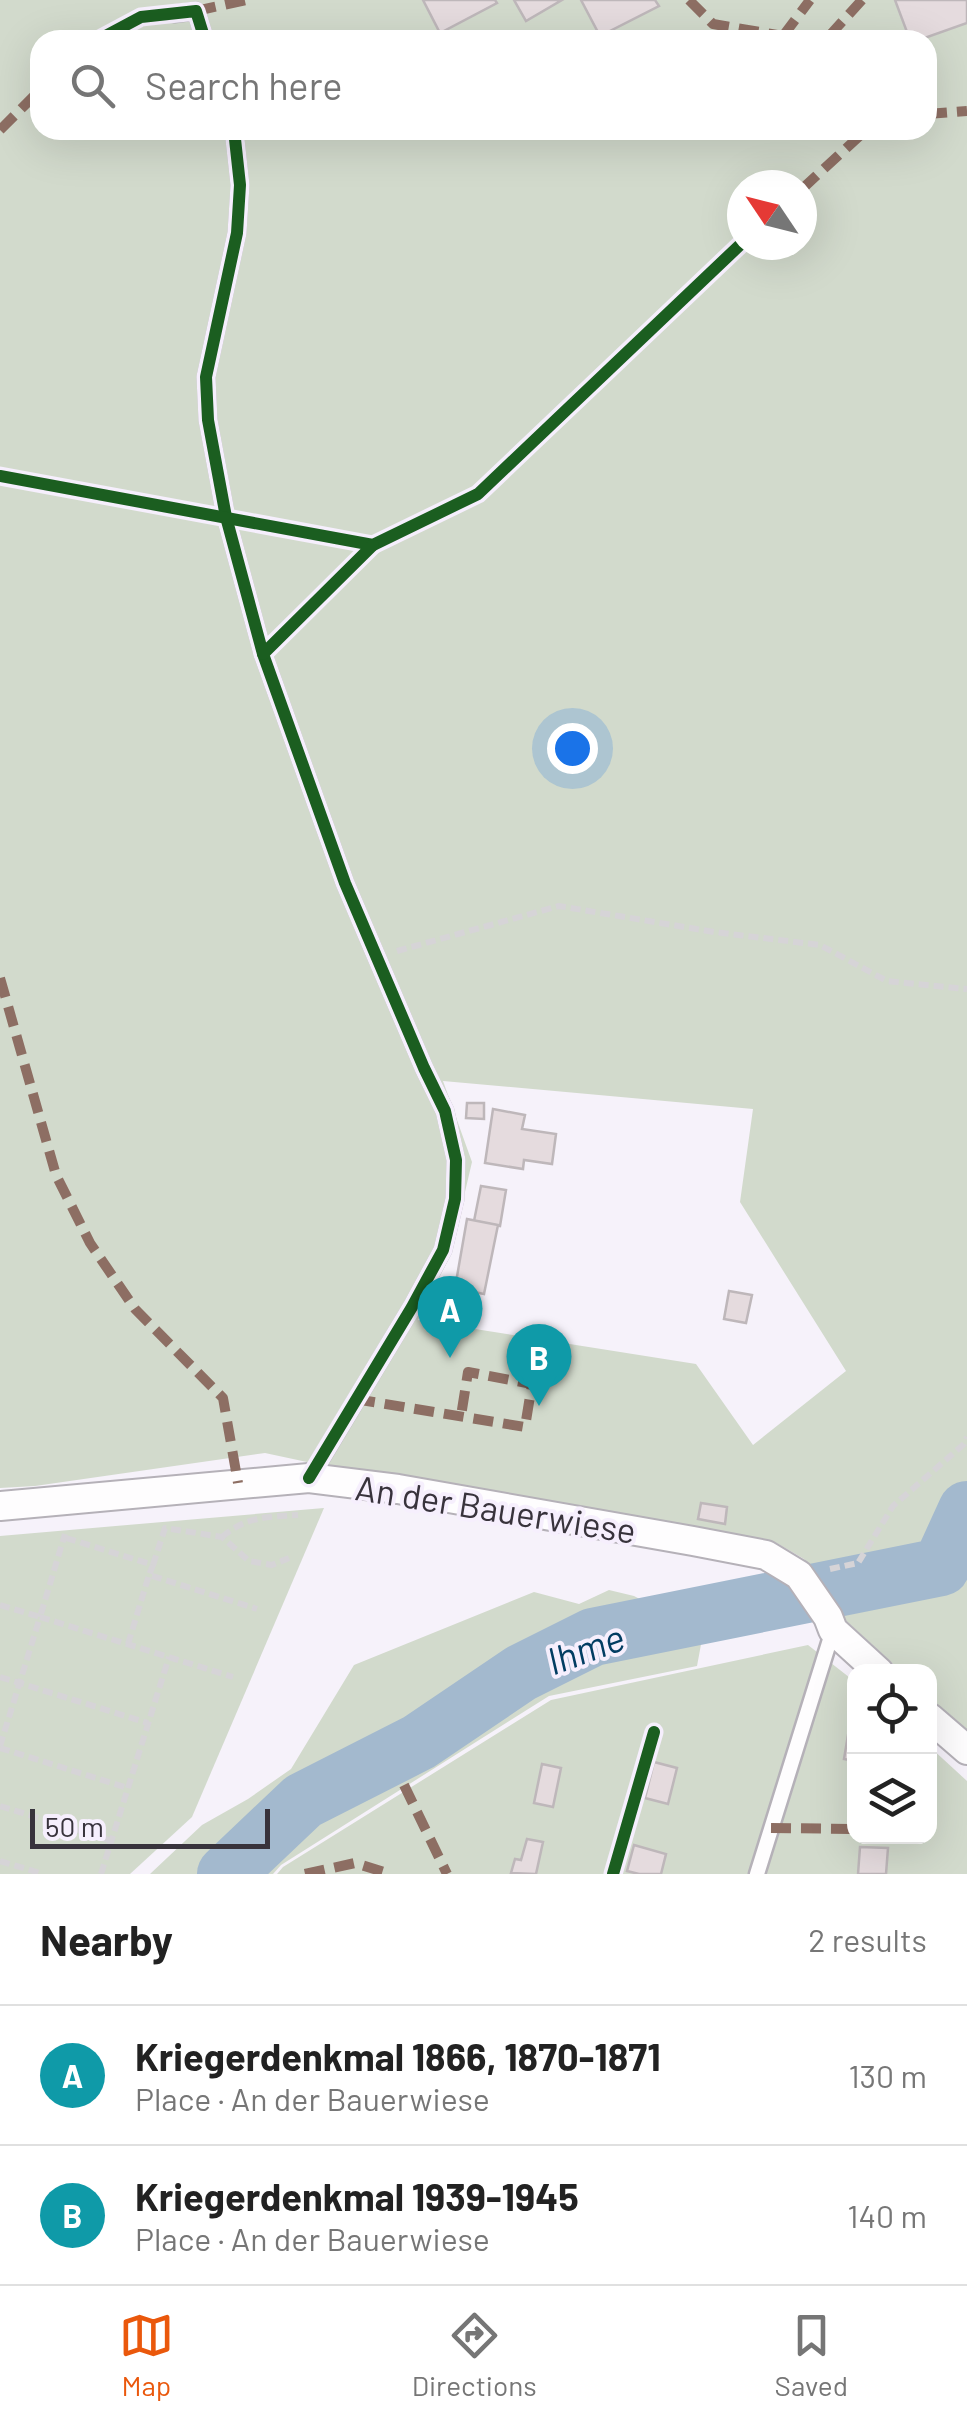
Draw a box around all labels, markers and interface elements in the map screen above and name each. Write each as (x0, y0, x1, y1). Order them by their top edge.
search box (30, 30, 937, 140)
icon: search (65, 58, 120, 113)
text: Search here (145, 62, 343, 108)
north arrow (727, 170, 817, 260)
your location (547, 723, 598, 774)
pin: A (418, 1276, 482, 1358)
pin: B (506, 1324, 572, 1406)
street label: An der Bauerwiese (353, 1465, 639, 1551)
water label: Ihme (540, 1613, 630, 1683)
map controls (847, 1664, 937, 1844)
button: locate (847, 1664, 937, 1754)
button: layers (847, 1754, 937, 1844)
scale bar (30, 1804, 270, 1848)
text: 50 m (45, 1809, 104, 1843)
text: Nearby (40, 1914, 173, 1964)
text: 2 results (808, 1920, 927, 1958)
text: Kriegerdenkmal 1866, 1870-1871 (135, 2033, 661, 2079)
text: A (62, 2056, 83, 2094)
text: 130 m (848, 2056, 927, 2094)
text: Place · An der Bauerwiese (135, 2079, 490, 2117)
text: Kriegerdenkmal 1939-1945 (135, 2173, 579, 2219)
text: B (63, 2196, 82, 2234)
text: 140 m (847, 2196, 927, 2234)
text: Place · An der Bauerwiese (135, 2219, 490, 2257)
tab: Map (119, 2308, 174, 2402)
tab: Directions (412, 2308, 537, 2402)
tab: Saved (775, 2308, 848, 2402)

